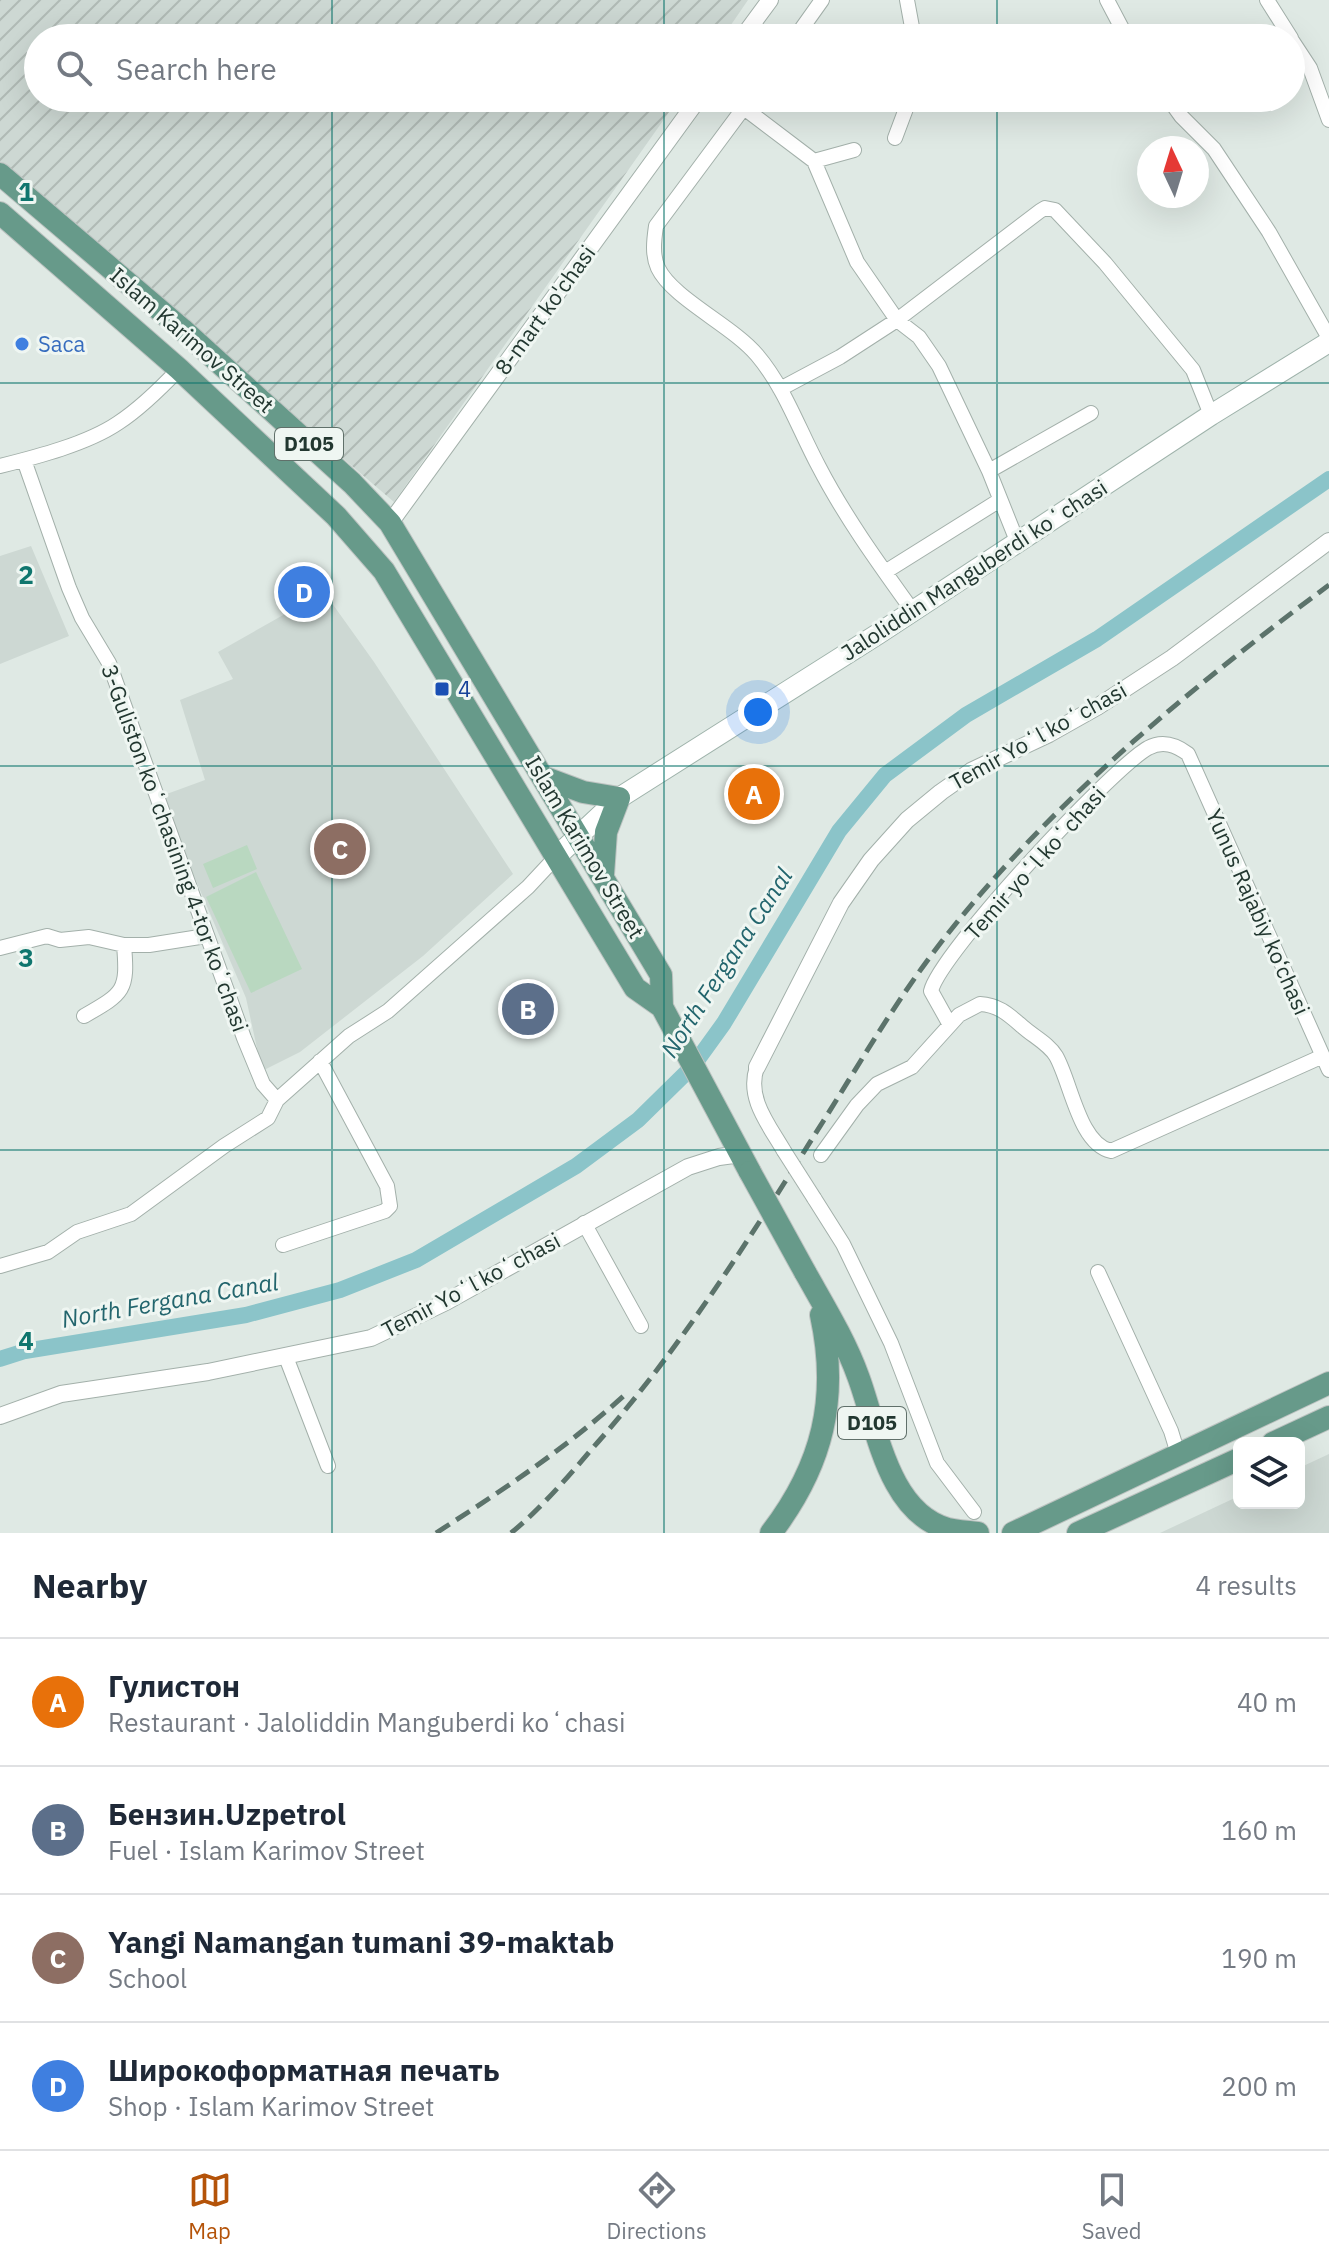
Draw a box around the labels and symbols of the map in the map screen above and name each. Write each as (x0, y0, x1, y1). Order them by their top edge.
north arrow (1137, 136, 1209, 208)
text: 1 (18, 174, 34, 208)
street label: 8-mart ko'chasi (488, 239, 601, 380)
street label: Islam Karimov Street (104, 260, 280, 419)
place label: Saca (38, 329, 86, 358)
marker: Saca (13, 335, 31, 353)
road number: D105 (275, 428, 343, 460)
street label: Jaloliddin Manguberdi koʻchasi (835, 472, 1112, 667)
text: 2 (18, 557, 34, 591)
pin: D (278, 562, 330, 622)
street label: 3-Guliston koʻchasining 4-tor koʻchasi (95, 660, 256, 1035)
place label: 4 (458, 674, 471, 703)
street label: Temir Yoʻl koʻchasi (944, 675, 1131, 796)
marker: 4 (433, 680, 451, 698)
your location (738, 692, 778, 732)
street label: Islam Karimov Street (519, 750, 651, 943)
pin: A (728, 764, 780, 824)
street label: Temir yoʻl koʻchasi (958, 780, 1111, 946)
street label: Yunus Rajabiy ko‘chasi (1200, 804, 1317, 1019)
pin: C (314, 819, 366, 879)
water label: North Fergana Canal (653, 861, 800, 1063)
text: 3 (18, 940, 34, 974)
pin: B (502, 979, 554, 1039)
street label: Temir Yoʻl koʻchasi (376, 1225, 565, 1344)
water label: North Fergana Canal (59, 1265, 281, 1335)
text: 4 (18, 1323, 34, 1357)
road number: D105 (838, 1407, 906, 1439)

